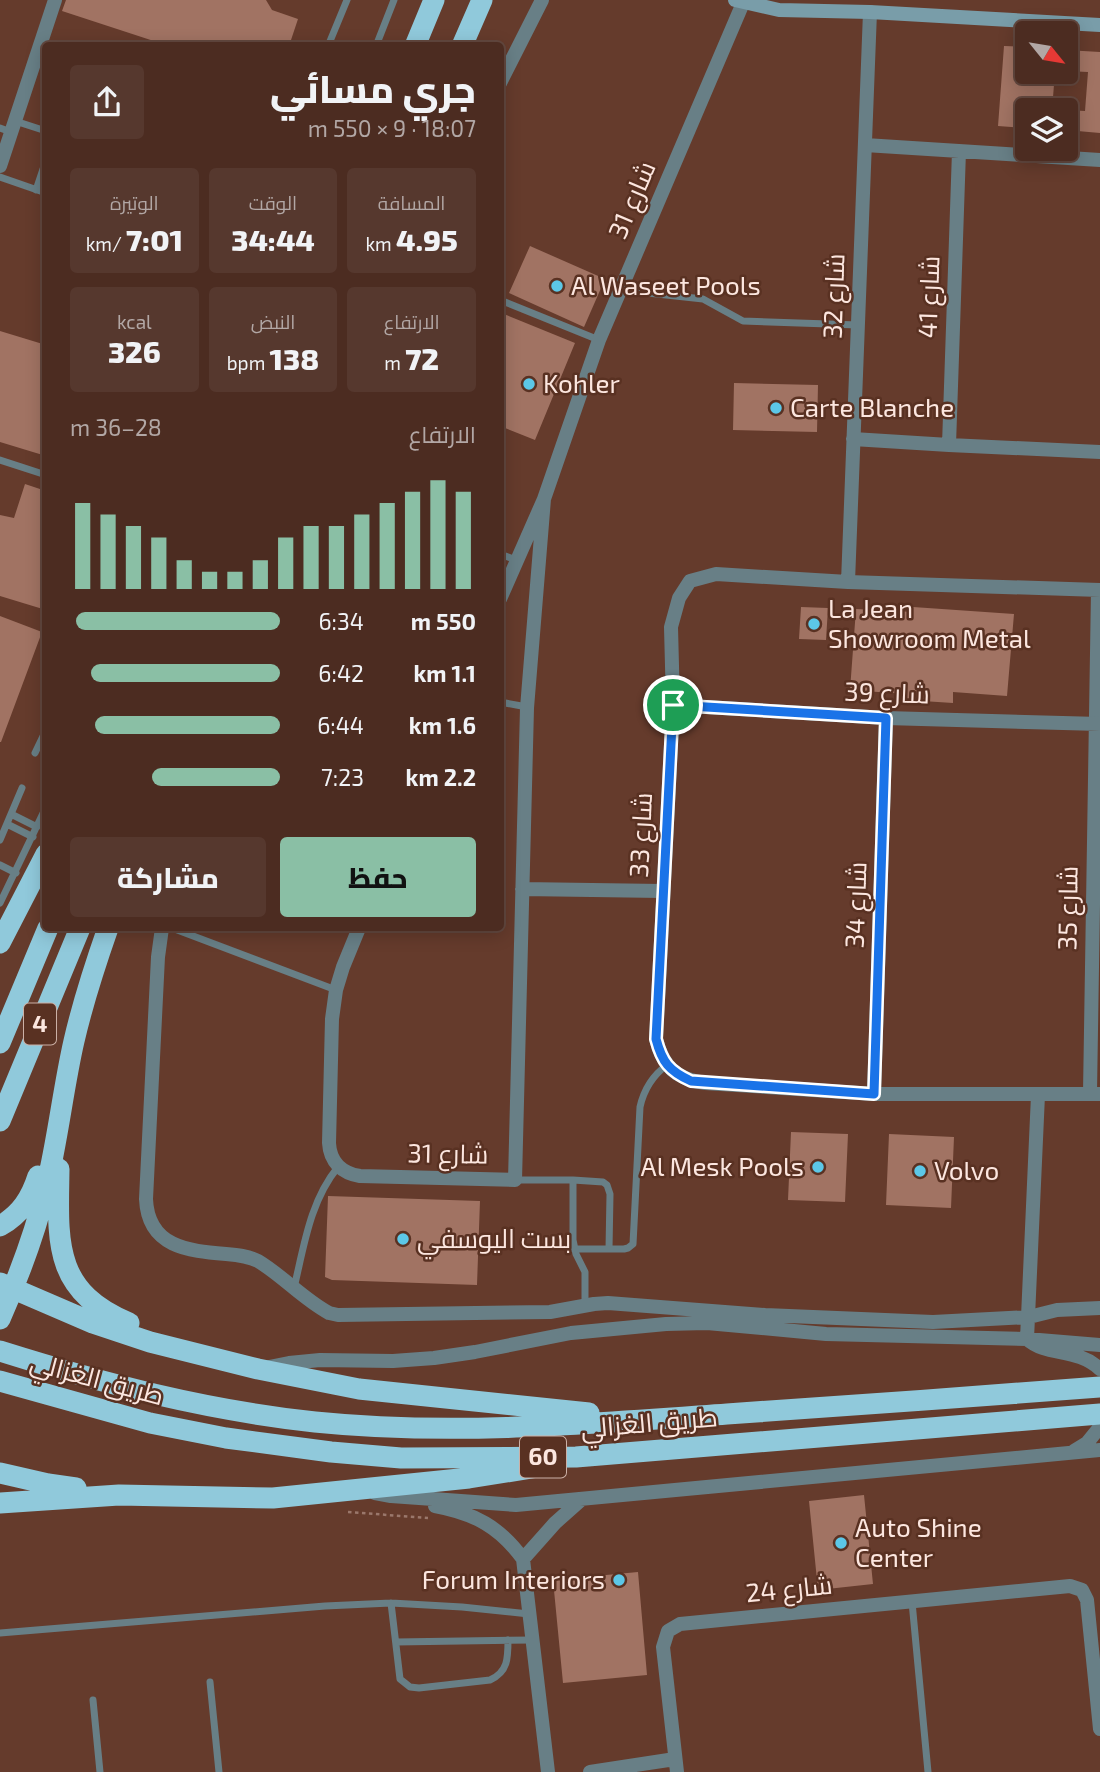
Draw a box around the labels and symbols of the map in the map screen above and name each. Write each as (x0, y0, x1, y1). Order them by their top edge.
north arrow (1015, 21, 1078, 84)
street label: شارع 31 (601, 156, 663, 244)
street label: 32 شارع (816, 253, 852, 339)
street label: شارع 41 (911, 255, 947, 339)
place label: Al Waseet Pools (571, 269, 761, 300)
marker: Al Waseet Pools (549, 278, 565, 294)
place label: Kohler (543, 367, 620, 398)
marker: Kohler (521, 376, 537, 392)
place label: Carte Blanche (790, 391, 954, 422)
marker: Carte Blanche (768, 400, 784, 416)
place label: La Jean Showroom Metal (828, 592, 1031, 653)
marker: La Jean Showroom Metal (806, 616, 822, 632)
pin (643, 675, 703, 735)
street label: شارع 39 (844, 675, 930, 711)
street label: شارع 33 (622, 792, 660, 878)
street label: شارع 34 (837, 861, 875, 949)
street label: شارع 35 (1050, 865, 1086, 951)
road number: 4 (24, 1004, 56, 1044)
street label: شارع 31 (407, 1136, 489, 1172)
place label: Al Mesk Pools (641, 1150, 804, 1181)
place label: Volvo (934, 1154, 999, 1185)
marker: Al Mesk Pools (810, 1159, 826, 1175)
marker: Volvo (912, 1163, 928, 1179)
place label: بست اليوسفي (417, 1222, 571, 1260)
marker: بست اليوسفي (395, 1231, 411, 1247)
street label: طريق الغزالي (25, 1345, 168, 1417)
street label: طريق الغزالي (579, 1400, 719, 1450)
road number: 60 (520, 1436, 566, 1478)
place label: Auto Shine Center (855, 1511, 982, 1572)
marker: Auto Shine Center (833, 1535, 849, 1551)
place label: Forum Interiors (422, 1563, 605, 1594)
street label: شارع 24 (744, 1568, 834, 1610)
marker: Forum Interiors (611, 1572, 627, 1588)

